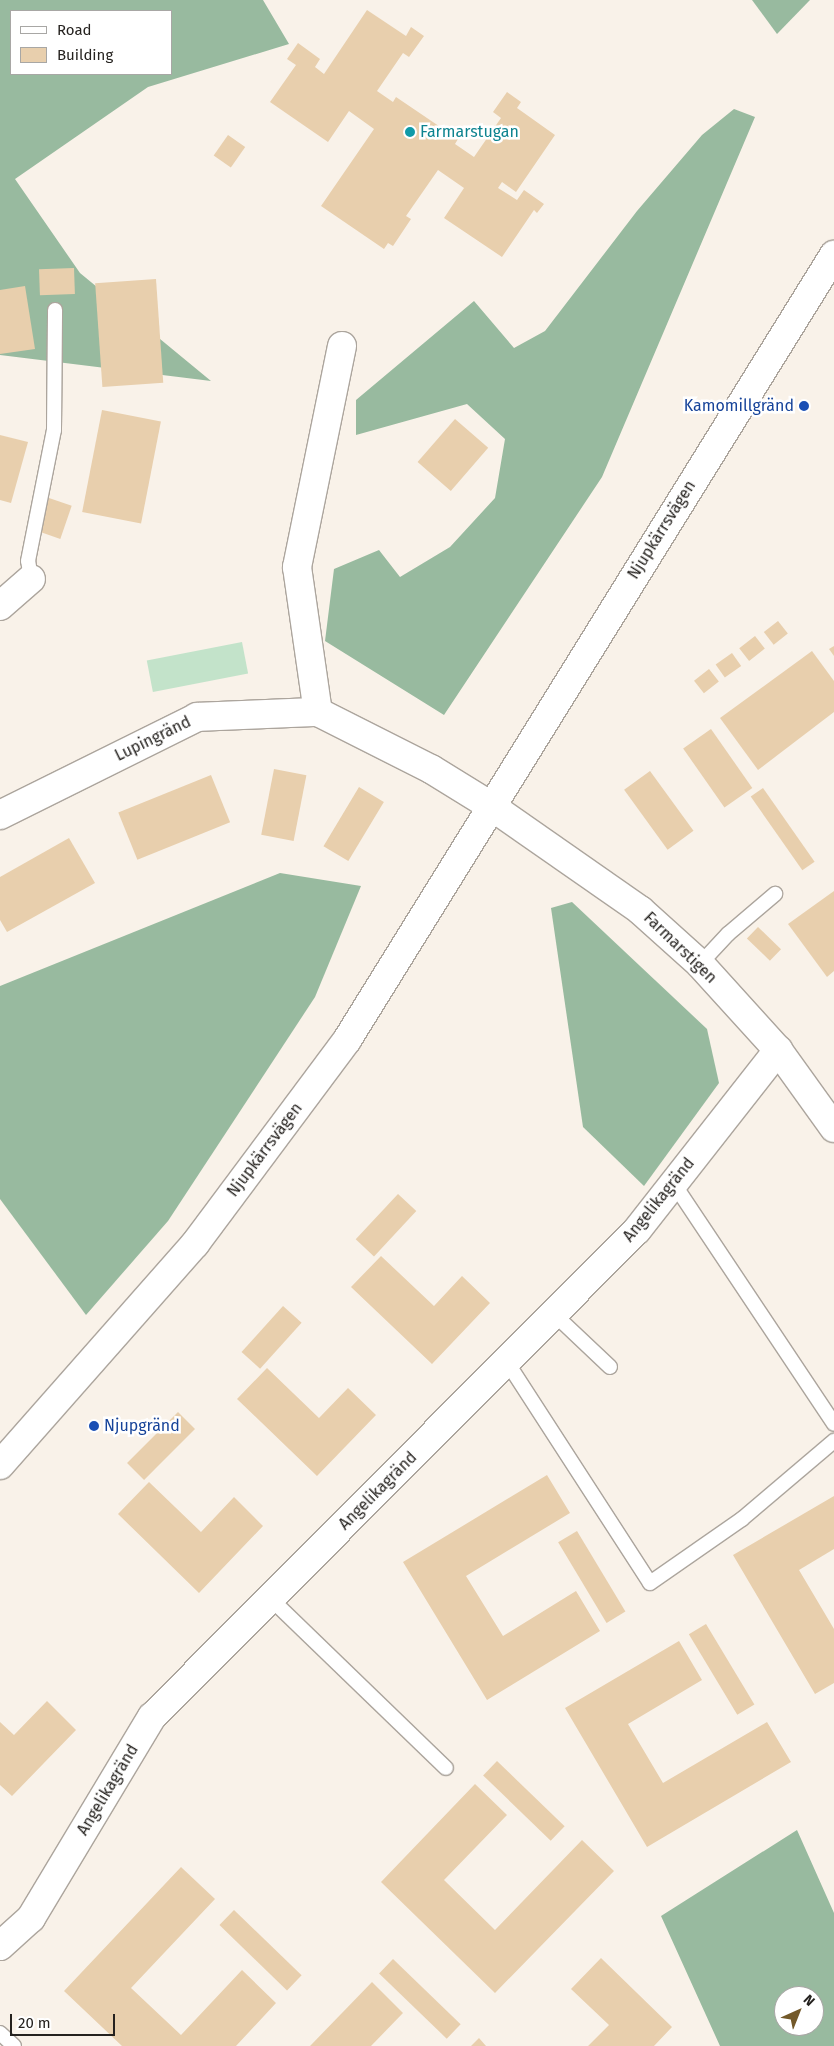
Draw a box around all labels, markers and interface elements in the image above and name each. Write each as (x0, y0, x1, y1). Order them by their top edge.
legend (10, 10, 172, 75)
text: Road (57, 21, 92, 39)
text: Building (57, 46, 113, 64)
place label: Farmarstugan (420, 122, 519, 142)
marker: Farmarstugan (404, 126, 416, 138)
place label: Kamomillgränd (684, 396, 794, 416)
marker: Kamomillgränd (798, 400, 810, 412)
street label: Njupkärrsvägen (624, 477, 700, 583)
street label: Lupingränd (112, 712, 194, 766)
street label: Farmarstigen (640, 908, 720, 988)
street label: Njupkärrsvägen (223, 1099, 307, 1201)
street label: Angelikagränd (619, 1154, 699, 1246)
place label: Njupgränd (104, 1416, 180, 1436)
marker: Njupgränd (88, 1420, 100, 1432)
street label: Angelikagränd (335, 1448, 421, 1534)
street label: Angelikagränd (73, 1741, 143, 1839)
north arrow (774, 1986, 824, 2036)
text: N (800, 1991, 818, 2010)
scale bar (12, 2004, 118, 2036)
text: 20 m (18, 2014, 51, 2032)

